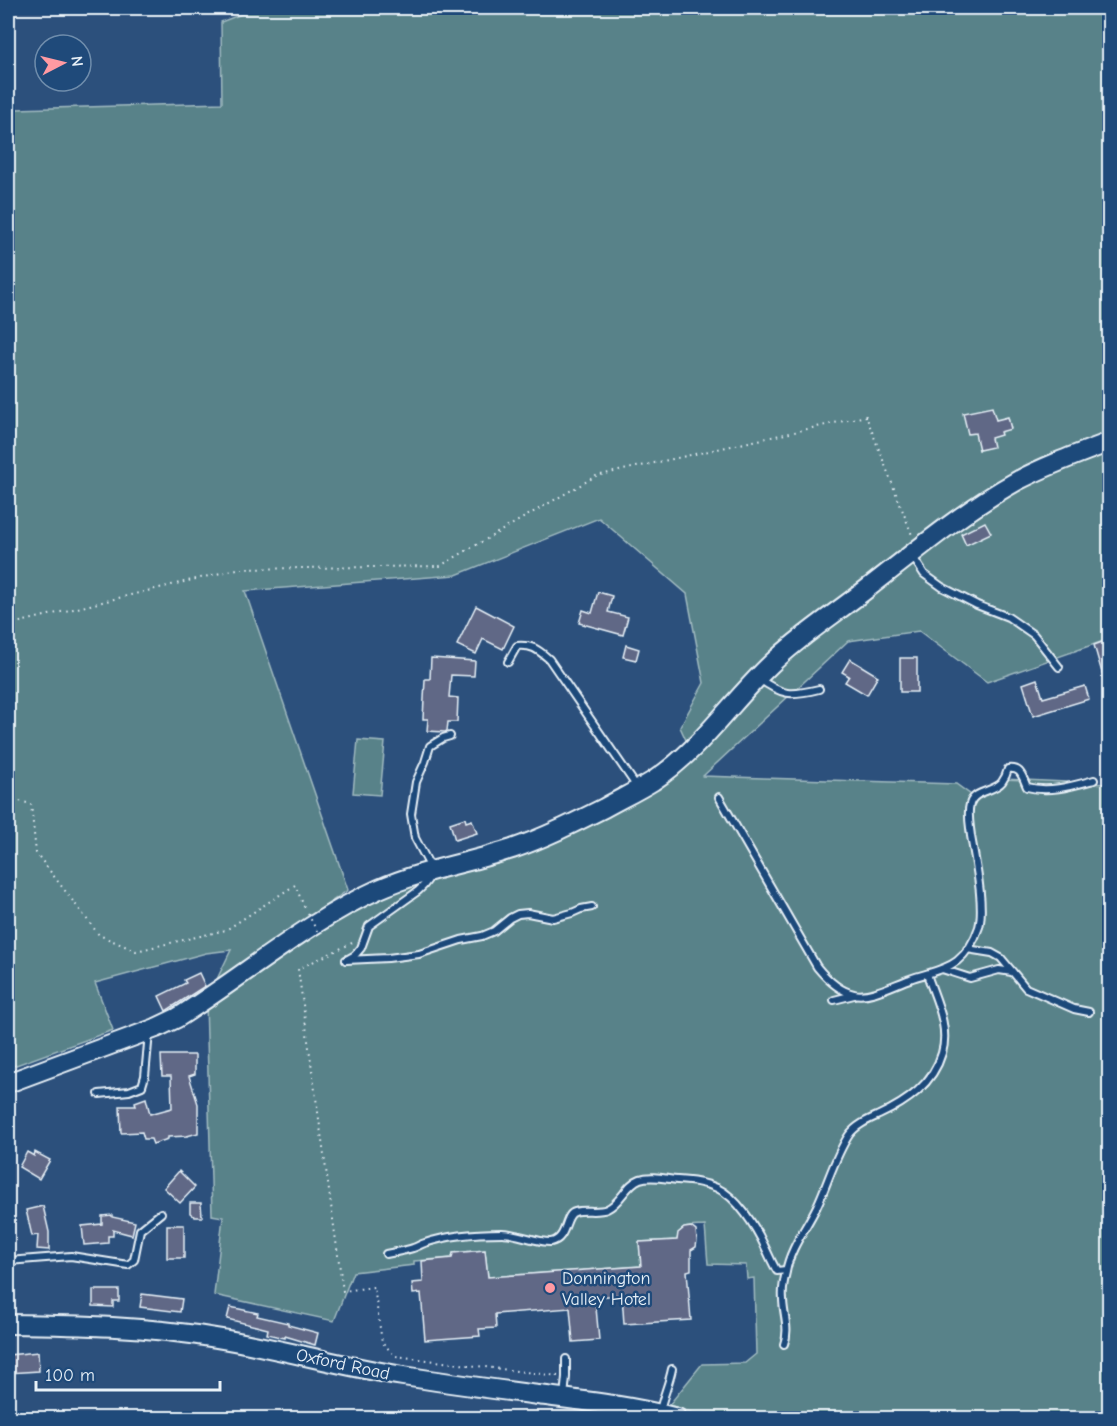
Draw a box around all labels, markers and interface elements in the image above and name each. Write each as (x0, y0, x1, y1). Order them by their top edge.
north arrow (33, 33, 93, 93)
text: N (67, 55, 86, 68)
place label: Donnington Valley Hotel (562, 1268, 651, 1310)
marker: Donnington Valley Hotel (543, 1281, 557, 1295)
street label: Oxford Road (294, 1344, 392, 1385)
scale bar (36, 1354, 220, 1392)
text: 100 m (45, 1365, 95, 1386)

